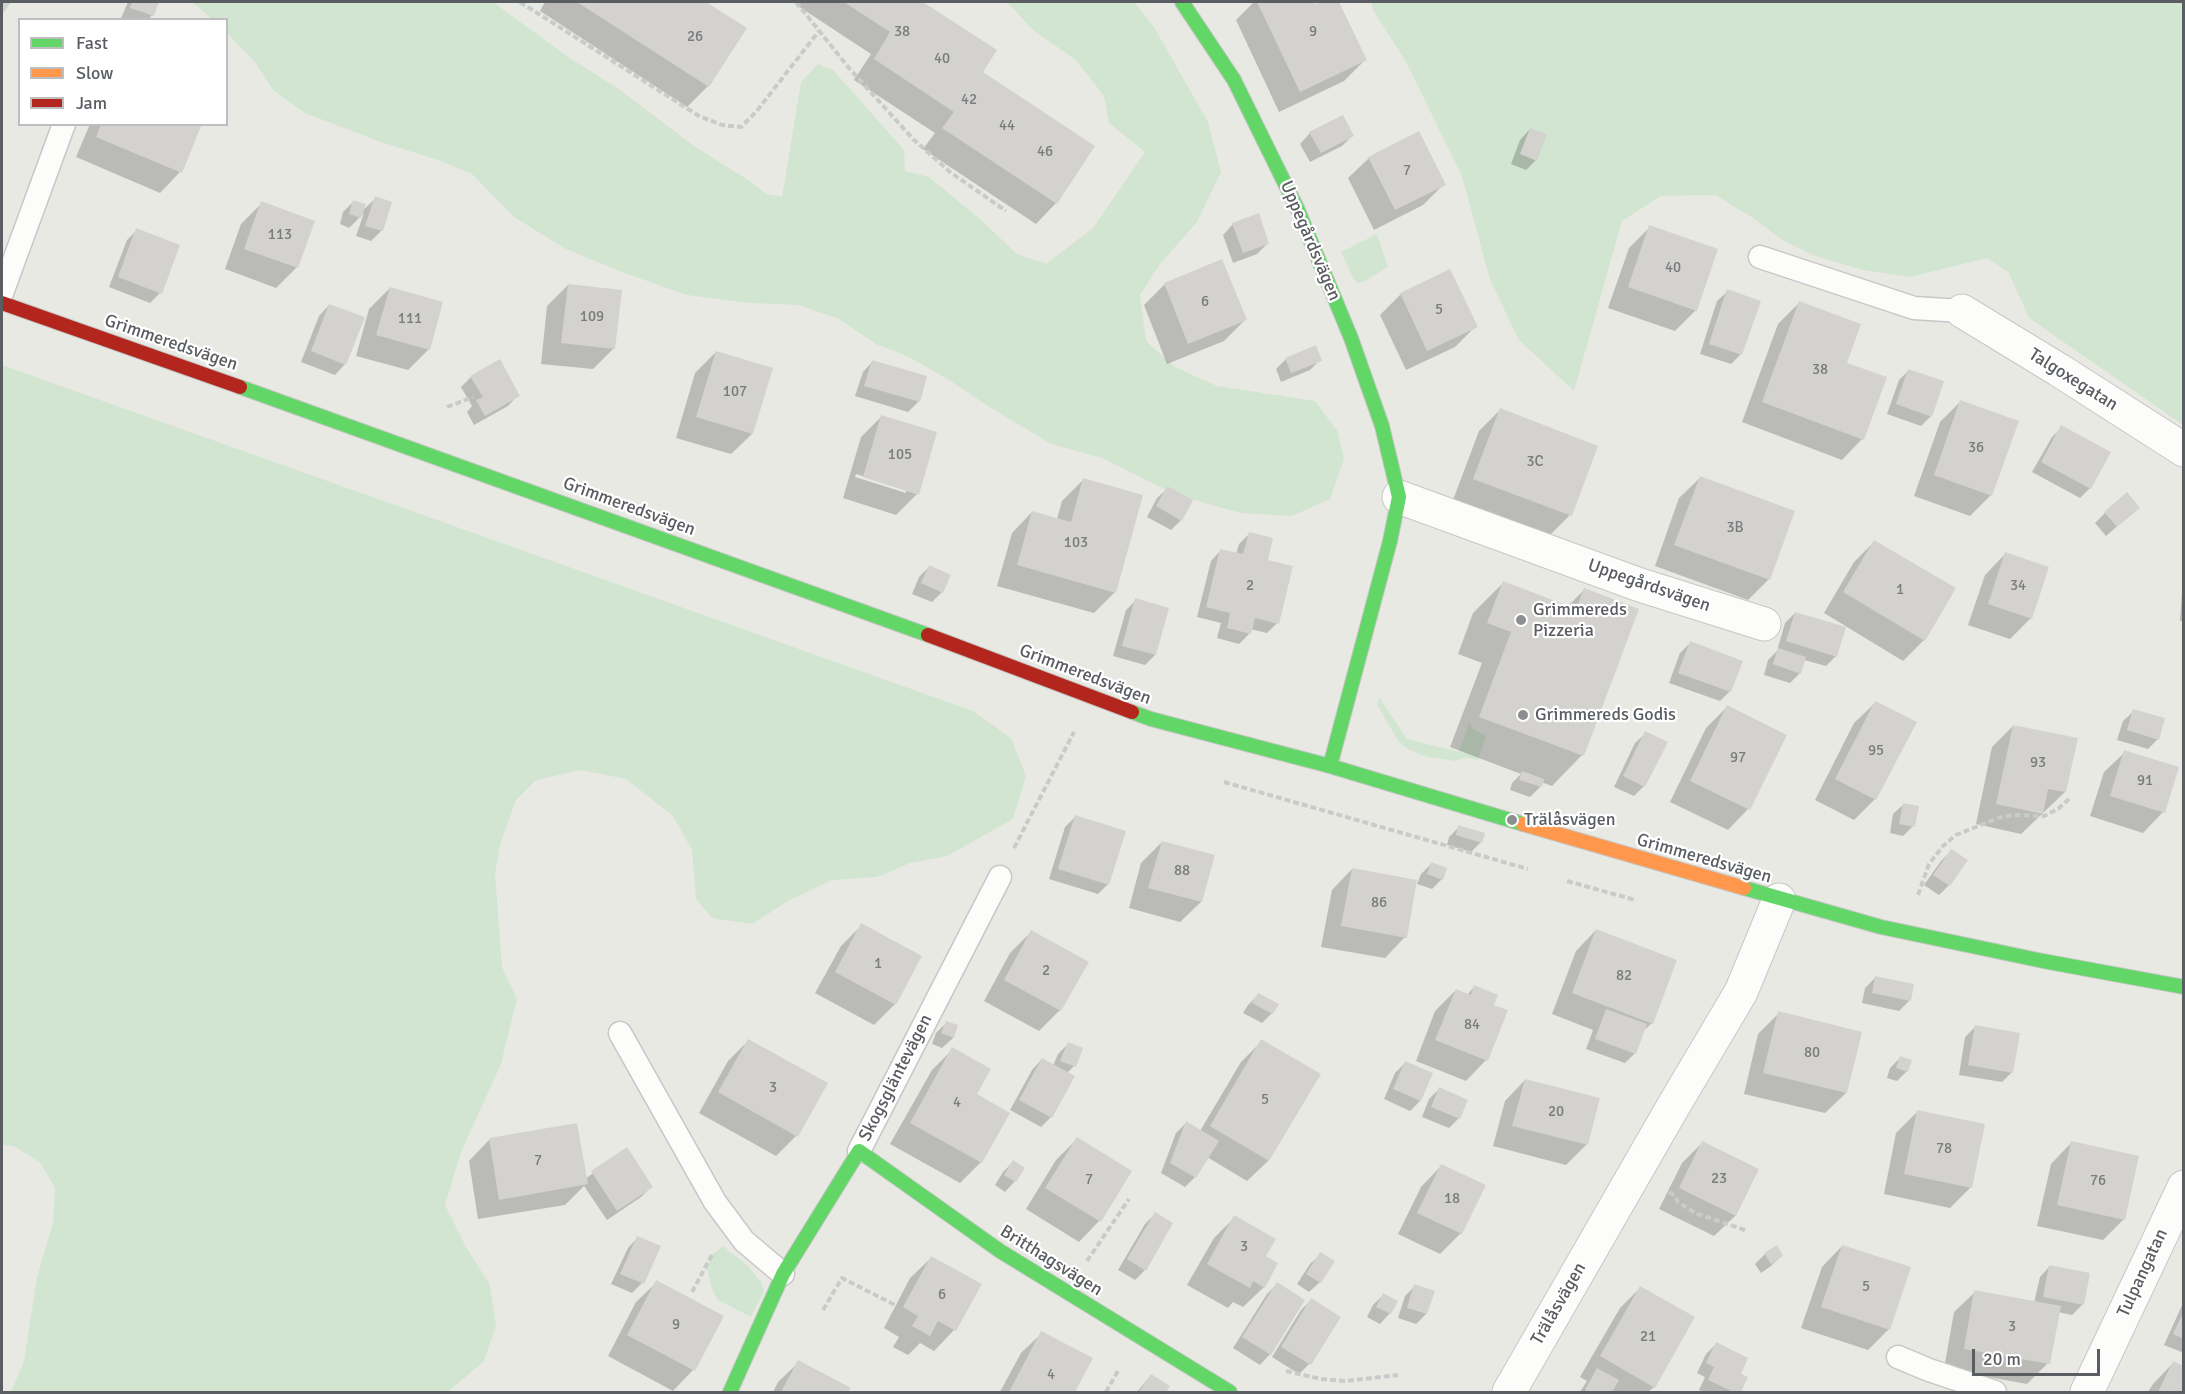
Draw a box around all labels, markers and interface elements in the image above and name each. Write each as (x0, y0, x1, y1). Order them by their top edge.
legend (18, 18, 228, 126)
house number: 38 (894, 23, 910, 41)
house number: 9 (1309, 23, 1317, 41)
house number: 26 (687, 28, 703, 46)
text: Fast (76, 32, 108, 54)
house number: 40 (934, 50, 950, 68)
text: Slow (76, 62, 113, 84)
house number: 42 (961, 91, 977, 109)
text: Jam (76, 92, 107, 114)
house number: 44 (999, 117, 1015, 135)
house number: 46 (1037, 143, 1053, 161)
house number: 7 (1403, 162, 1411, 180)
street label: Uppegårdsvägen (1275, 178, 1345, 304)
house number: 113 (268, 226, 292, 244)
house number: 40 (1665, 259, 1681, 277)
house number: 6 (1201, 293, 1209, 311)
house number: 5 (1435, 301, 1443, 319)
house number: 109 (580, 308, 604, 326)
street label: Grimmeredsvägen (102, 310, 240, 376)
house number: 111 (398, 310, 422, 328)
street label: Talgoxegatan (2024, 344, 2122, 416)
house number: 38 (1812, 361, 1828, 379)
house number: 107 (723, 383, 747, 401)
house number: 36 (1968, 439, 1984, 457)
house number: 105 (888, 446, 912, 464)
house number: 3C (1526, 453, 1544, 471)
street label: Grimmeredsvägen (560, 473, 698, 541)
house number: 3B (1726, 519, 1744, 537)
house number: 103 (1064, 534, 1088, 552)
street label: Uppegårdsvägen (1585, 555, 1713, 617)
house number: 2 (1246, 577, 1254, 595)
house number: 34 (2010, 577, 2026, 595)
house number: 1 (1896, 581, 1904, 599)
place label: Grimmereds Pizzeria (1533, 599, 1627, 642)
marker: Grimmereds Pizzeria (1514, 613, 1528, 627)
street label: Grimmeredsvägen (1016, 640, 1154, 710)
place label: Grimmereds Godis (1535, 704, 1676, 726)
marker: Grimmereds Godis (1516, 708, 1530, 722)
house number: 95 (1868, 742, 1884, 760)
house number: 97 (1730, 749, 1746, 767)
house number: 93 (2030, 754, 2046, 772)
house number: 91 (2137, 772, 2153, 790)
place label: Trälåsvägen (1524, 809, 1615, 831)
marker: Trälåsvägen (1505, 813, 1519, 827)
street label: Grimmeredsvägen (1634, 829, 1774, 889)
house number: 88 (1174, 862, 1190, 880)
house number: 86 (1371, 894, 1387, 912)
house number: 1 (874, 955, 882, 973)
house number: 2 (1042, 962, 1050, 980)
house number: 82 (1616, 967, 1632, 985)
street label: Skogsgläntevägen (855, 1011, 937, 1145)
house number: 84 (1464, 1016, 1480, 1034)
house number: 80 (1804, 1044, 1820, 1062)
house number: 3 (769, 1079, 777, 1097)
house number: 5 (1261, 1091, 1269, 1109)
house number: 4 (953, 1094, 961, 1112)
house number: 20 (1548, 1103, 1564, 1121)
house number: 78 (1936, 1140, 1952, 1158)
house number: 7 (534, 1152, 542, 1170)
house number: 23 (1711, 1170, 1727, 1188)
house number: 7 (1085, 1171, 1093, 1189)
house number: 76 (2090, 1172, 2106, 1190)
house number: 18 (1444, 1190, 1460, 1208)
street label: Britthagsvägen (996, 1221, 1106, 1301)
street label: Tulpangatan (2113, 1226, 2173, 1320)
house number: 3 (1240, 1238, 1248, 1256)
street label: Trälåsvägen (1527, 1259, 1591, 1349)
house number: 5 (1862, 1278, 1870, 1296)
house number: 6 (938, 1286, 946, 1304)
house number: 9 (672, 1316, 680, 1334)
house number: 3 (2008, 1318, 2016, 1336)
house number: 21 (1640, 1328, 1656, 1346)
scale bar (1975, 1337, 2102, 1375)
text: 20 m (1983, 1348, 2021, 1370)
house number: 4 (1047, 1366, 1055, 1384)

